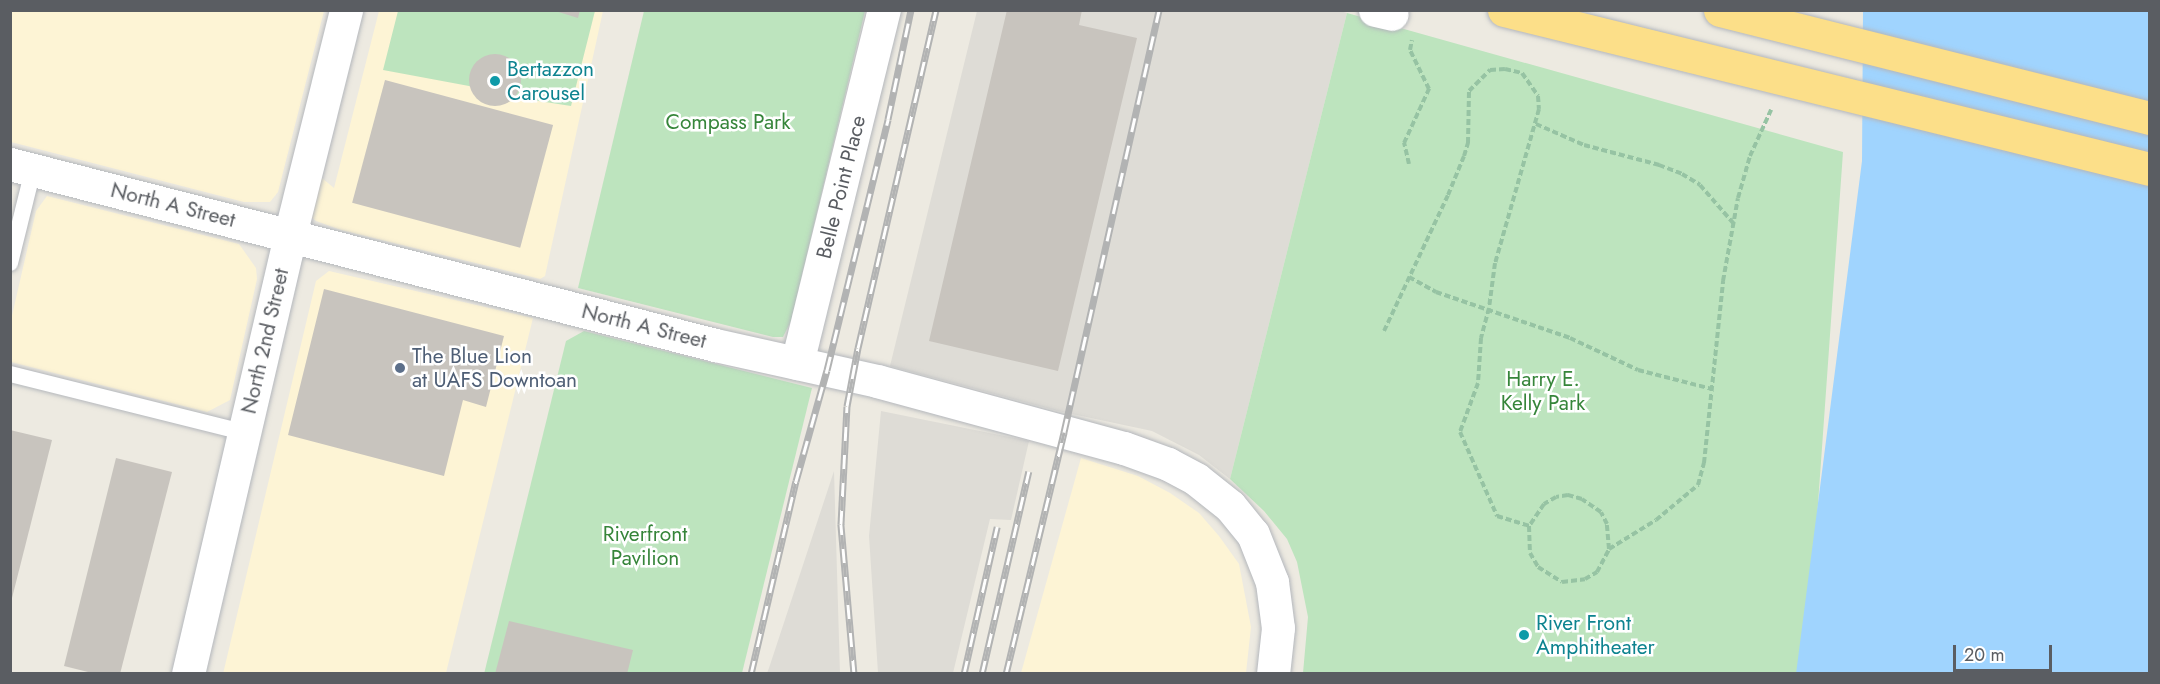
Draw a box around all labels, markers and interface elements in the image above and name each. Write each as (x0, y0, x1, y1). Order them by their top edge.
place label: Bertazzon Carousel (507, 56, 594, 106)
marker: Bertazzon Carousel (488, 74, 502, 88)
park label: Compass Park (666, 109, 790, 135)
street label: Belle Point Place (811, 113, 871, 261)
street label: North A Street (108, 177, 238, 233)
street label: North 2nd Street (236, 266, 294, 416)
street label: North A Street (579, 298, 709, 354)
place label: The Blue Lion at UAFS Downtoan (412, 343, 577, 393)
marker: The Blue Lion at UAFS Downtoan (393, 361, 407, 375)
park label: Harry E. Kelly Park (1501, 366, 1585, 416)
park label: Riverfront Pavilion (603, 521, 687, 571)
place label: River Front Amphitheater (1536, 610, 1655, 660)
marker: River Front Amphitheater (1517, 628, 1531, 642)
scale bar (1956, 633, 2055, 671)
text: 20 m (1964, 642, 2004, 668)

